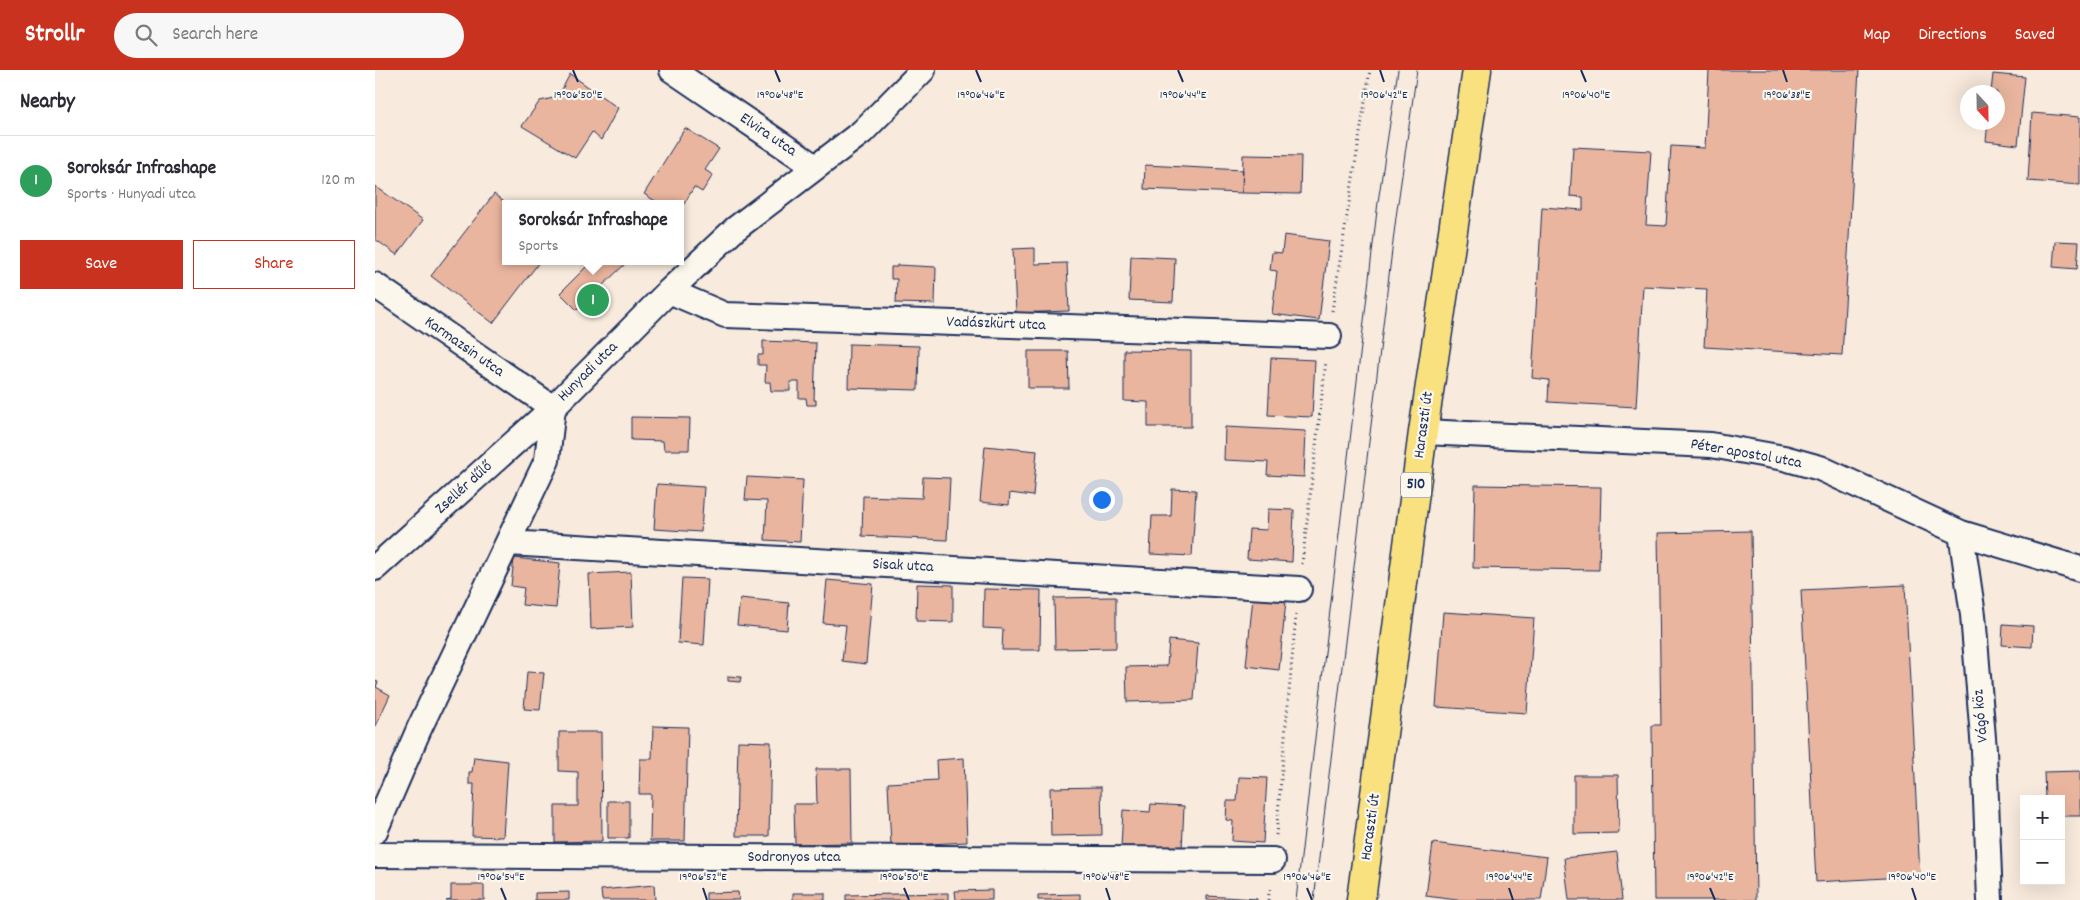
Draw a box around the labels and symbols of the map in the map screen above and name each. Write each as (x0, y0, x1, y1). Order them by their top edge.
north arrow (1960, 85, 2005, 130)
text: 19°06'50"E (554, 87, 603, 104)
text: 19°06'48"E (757, 87, 804, 104)
text: 19°06'46"E (957, 87, 1005, 104)
text: 19°06'44"E (1160, 87, 1207, 104)
text: 19°06'42"E (1361, 87, 1408, 104)
text: 19°06'40"E (1562, 87, 1611, 104)
text: 19°06'38"E (1764, 87, 1811, 104)
street label: Elvira utca (735, 107, 802, 163)
pin: 1 (577, 281, 609, 319)
street label: Karmazsin utca (419, 311, 509, 383)
street label: Vadászkürt utca (946, 311, 1046, 337)
street label: Hunyadi utca (553, 336, 624, 407)
street label: Haraszti út (1408, 390, 1440, 460)
street label: Péter apostol utca (1689, 433, 1804, 475)
street label: Zsellér dűlő (430, 455, 498, 520)
road number: 510 (1401, 472, 1431, 498)
your location (1089, 487, 1115, 513)
street label: Sisak utca (872, 553, 935, 579)
street label: Vágó köz (1967, 688, 1995, 744)
street label: Haraszti út (1355, 792, 1387, 862)
street label: Sodronyos utca (748, 846, 841, 869)
text: 19°06'54"E (477, 869, 525, 886)
text: 19°06'52"E (679, 869, 727, 886)
text: 19°06'50"E (880, 869, 929, 886)
text: 19°06'48"E (1083, 869, 1130, 886)
text: 19°06'46"E (1283, 869, 1331, 886)
text: 19°06'44"E (1486, 869, 1533, 886)
text: 19°06'42"E (1687, 869, 1734, 886)
text: 19°06'40"E (1888, 869, 1937, 886)

